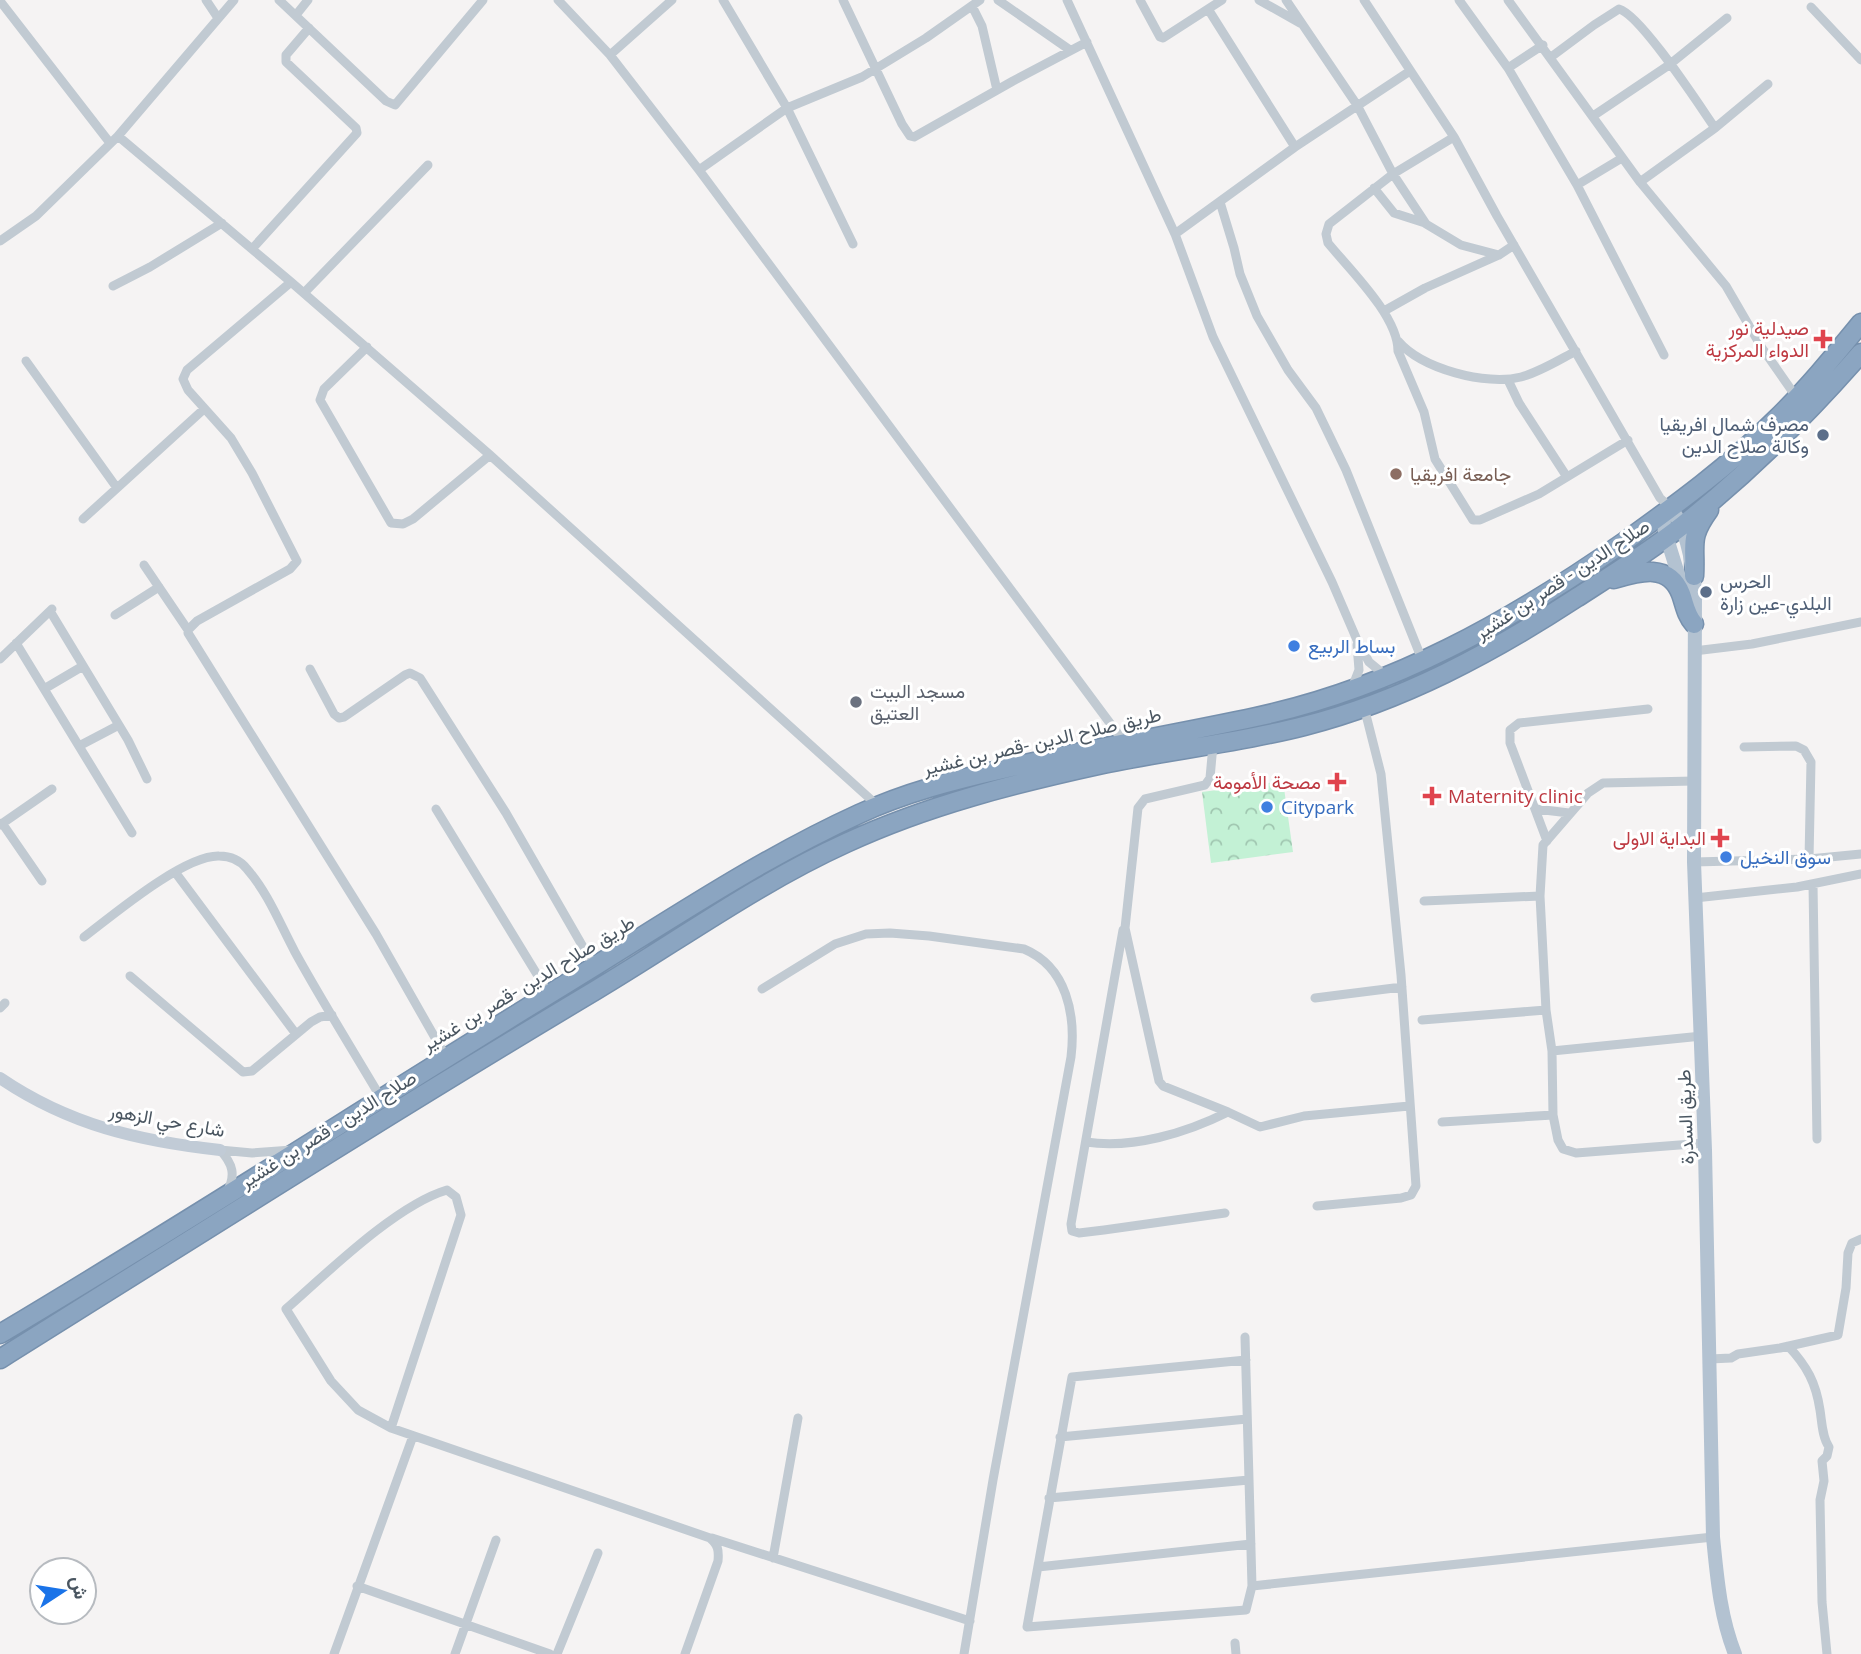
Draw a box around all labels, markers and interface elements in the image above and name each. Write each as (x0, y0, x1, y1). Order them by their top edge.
place label: صيدلية نور الدواء المركزية (1706, 315, 1809, 363)
marker: صيدلية نور الدواء المركزية (1815, 331, 1831, 347)
place label: مصرف شمال افريقيا وكالة صلاح الدين (1659, 411, 1809, 459)
marker: مصرف شمال افريقيا وكالة صلاح الدين (1815, 427, 1831, 443)
place label: جامعة افريقيا (1410, 461, 1511, 487)
marker: جامعة افريقيا (1388, 466, 1404, 482)
street label: صلاح الدين - قصر بن غشير (1469, 513, 1654, 646)
place label: الحرس البلدي-عين زارة (1720, 568, 1832, 619)
marker: الحرس البلدي-عين زارة (1698, 584, 1714, 600)
place label: بساط الربيع (1308, 633, 1395, 660)
marker: بساط الربيع (1286, 638, 1302, 654)
place label: مسجد البيت العتيق (870, 678, 965, 726)
marker: مسجد البيت العتيق (848, 694, 864, 710)
street label: طريق صلاح الدين -قصر بن غشير (919, 701, 1164, 781)
place label: مصحة الأمومة (1213, 769, 1321, 795)
marker: مصحة الأمومة (1327, 772, 1347, 792)
place label: Maternity clinic (1448, 783, 1583, 809)
marker: Maternity clinic (1422, 786, 1442, 806)
place label: Citypark (1281, 794, 1354, 820)
marker: Citypark (1259, 799, 1275, 815)
place label: البداية الاولى (1613, 825, 1706, 851)
marker: البداية الاولى (1712, 830, 1728, 846)
place label: سوق النخيل (1740, 844, 1831, 870)
marker: سوق النخيل (1718, 849, 1734, 865)
street label: طريق صلاح الدين -قصر بن غشير (416, 909, 639, 1057)
street label: صلاح الدين - قصر بن غشير (234, 1064, 421, 1194)
street label: طريق السدرة (1670, 1069, 1700, 1165)
street label: شارع حي الزهور (106, 1097, 227, 1146)
north arrow (28, 1556, 98, 1626)
text: ش (65, 1574, 95, 1601)

